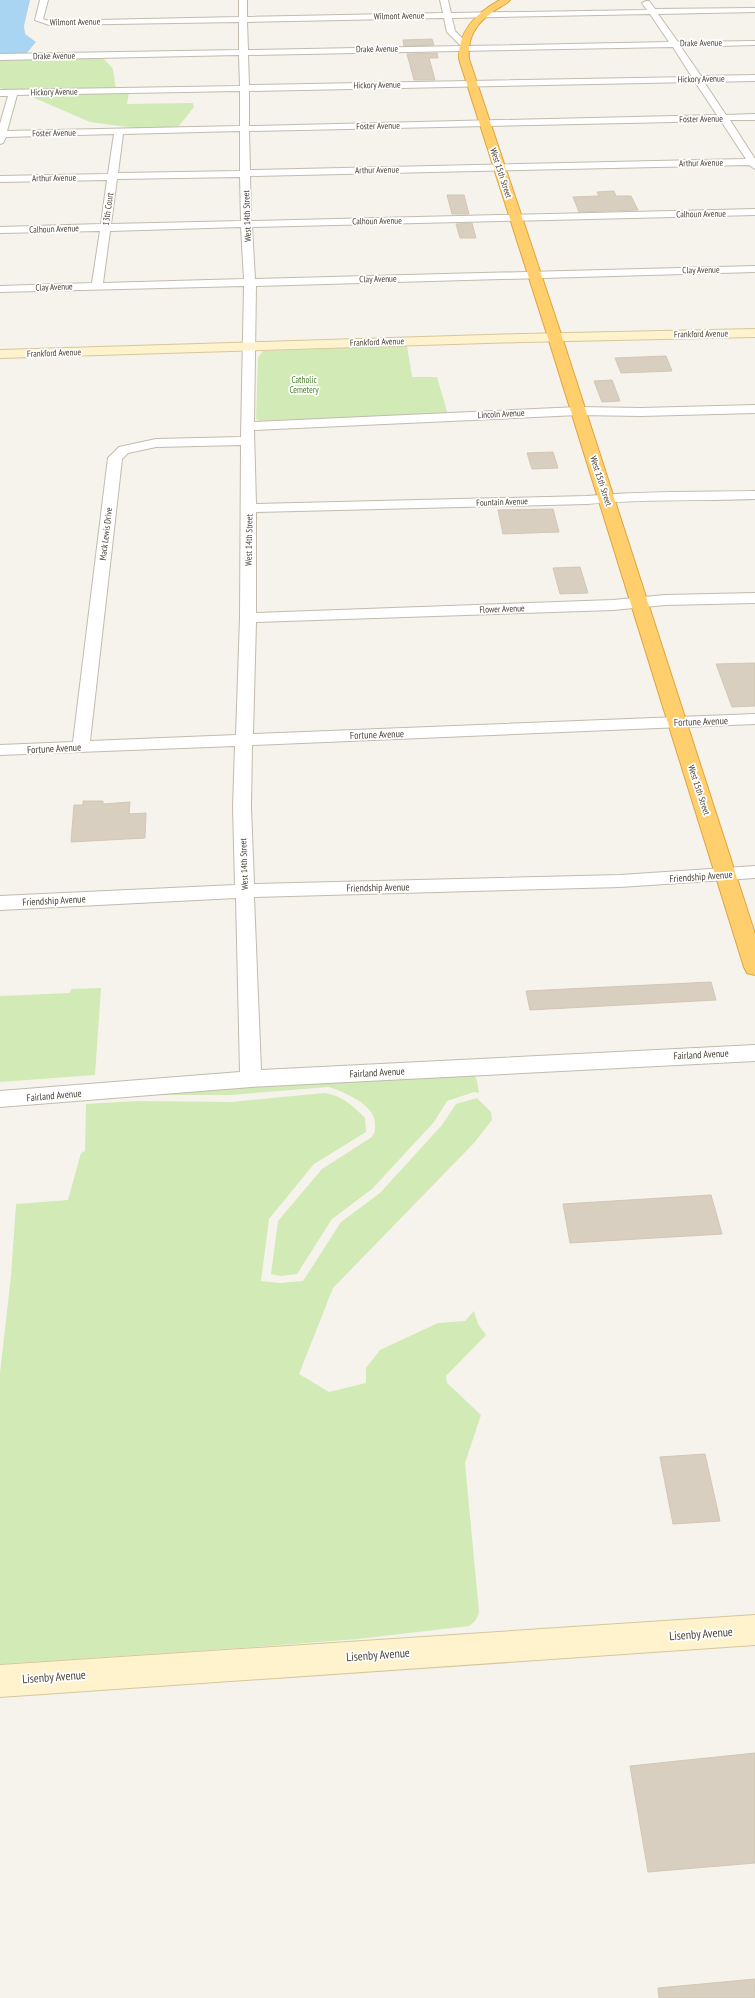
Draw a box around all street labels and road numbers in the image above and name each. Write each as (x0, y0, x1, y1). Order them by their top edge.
street label: Wilmont Avenue (374, 10, 425, 21)
street label: Wilmont Avenue (50, 16, 101, 27)
street label: Drake Avenue (680, 37, 723, 48)
street label: Drake Avenue (356, 43, 399, 54)
street label: Drake Avenue (33, 50, 76, 61)
street label: Hickory Avenue (677, 73, 725, 84)
street label: Hickory Avenue (353, 79, 401, 90)
street label: Hickory Avenue (30, 86, 78, 97)
street label: Foster Avenue (679, 113, 723, 124)
street label: Foster Avenue (356, 120, 400, 131)
street label: Foster Avenue (32, 127, 76, 138)
street label: West 15th Street (488, 146, 515, 200)
street label: Arthur Avenue (679, 157, 723, 168)
street label: Arthur Avenue (355, 164, 399, 175)
street label: Arthur Avenue (32, 172, 76, 183)
street label: West 14th Street (240, 189, 253, 242)
street label: 13th Court (100, 191, 115, 226)
street label: Calhoun Avenue (676, 208, 726, 219)
street label: Calhoun Avenue (352, 215, 402, 226)
street label: Calhoun Avenue (29, 222, 79, 235)
street label: Clay Avenue (682, 264, 720, 275)
street label: Clay Avenue (359, 273, 397, 284)
street label: Clay Avenue (35, 280, 73, 293)
street label: Frankford Avenue (674, 328, 728, 339)
street label: Frankford Avenue (350, 335, 405, 348)
street label: Frankford Avenue (27, 346, 82, 359)
street label: Lincoln Avenue (477, 407, 525, 420)
street label: West 15th Street (588, 454, 615, 508)
street label: Fountain Avenue (476, 495, 528, 508)
street label: Mack Lewis Drive (97, 507, 114, 561)
street label: West 14th Street (243, 513, 254, 566)
street label: Flower Avenue (479, 602, 525, 615)
street label: Fortune Avenue (674, 714, 728, 729)
street label: Fortune Avenue (350, 727, 404, 742)
street label: Fortune Avenue (27, 741, 81, 756)
street label: West 15th Street (686, 763, 713, 817)
street label: West 14th Street (237, 837, 250, 890)
street label: Friendship Avenue (669, 868, 733, 885)
street label: Friendship Avenue (346, 880, 410, 895)
street label: Friendship Avenue (22, 892, 86, 909)
street label: Fairland Avenue (673, 1047, 729, 1062)
street label: Fairland Avenue (349, 1065, 405, 1080)
street label: Fairland Avenue (26, 1087, 82, 1104)
street label: Lisenby Avenue (669, 1624, 733, 1643)
street label: Lisenby Avenue (346, 1645, 410, 1664)
street label: Lisenby Avenue (22, 1667, 86, 1686)

